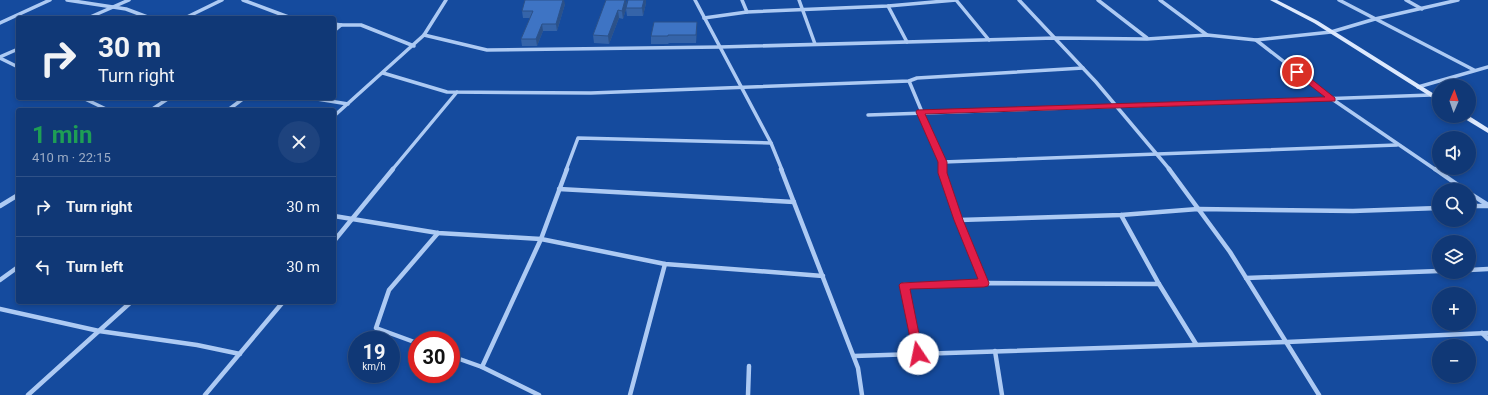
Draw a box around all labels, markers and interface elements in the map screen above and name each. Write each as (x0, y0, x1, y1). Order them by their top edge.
text: 30 m (98, 31, 161, 64)
icon: right (32, 32, 84, 84)
pin (1280, 55, 1314, 89)
icon: arrive (1286, 61, 1308, 83)
text: Turn right (98, 65, 175, 86)
north arrow (1432, 79, 1476, 123)
map controls (1432, 79, 1476, 383)
text: 1 min (32, 121, 92, 149)
button: close (278, 121, 320, 163)
button: sound (1432, 131, 1476, 175)
text: 410 m · 22:15 (32, 150, 111, 165)
button: search (1432, 183, 1476, 227)
icon: right (32, 196, 54, 218)
text: Turn right (66, 198, 132, 216)
text: 30 m (286, 198, 320, 216)
button: layers (1432, 235, 1476, 279)
icon: left (32, 256, 54, 278)
text: Turn left (66, 258, 123, 276)
text: 30 m (286, 258, 320, 276)
button: + (1432, 287, 1476, 331)
speed limit sign: 30 (408, 331, 460, 383)
position arrow (897, 333, 939, 375)
button: − (1432, 339, 1476, 383)
text: 19 (363, 340, 385, 364)
text: km/h (362, 361, 386, 372)

